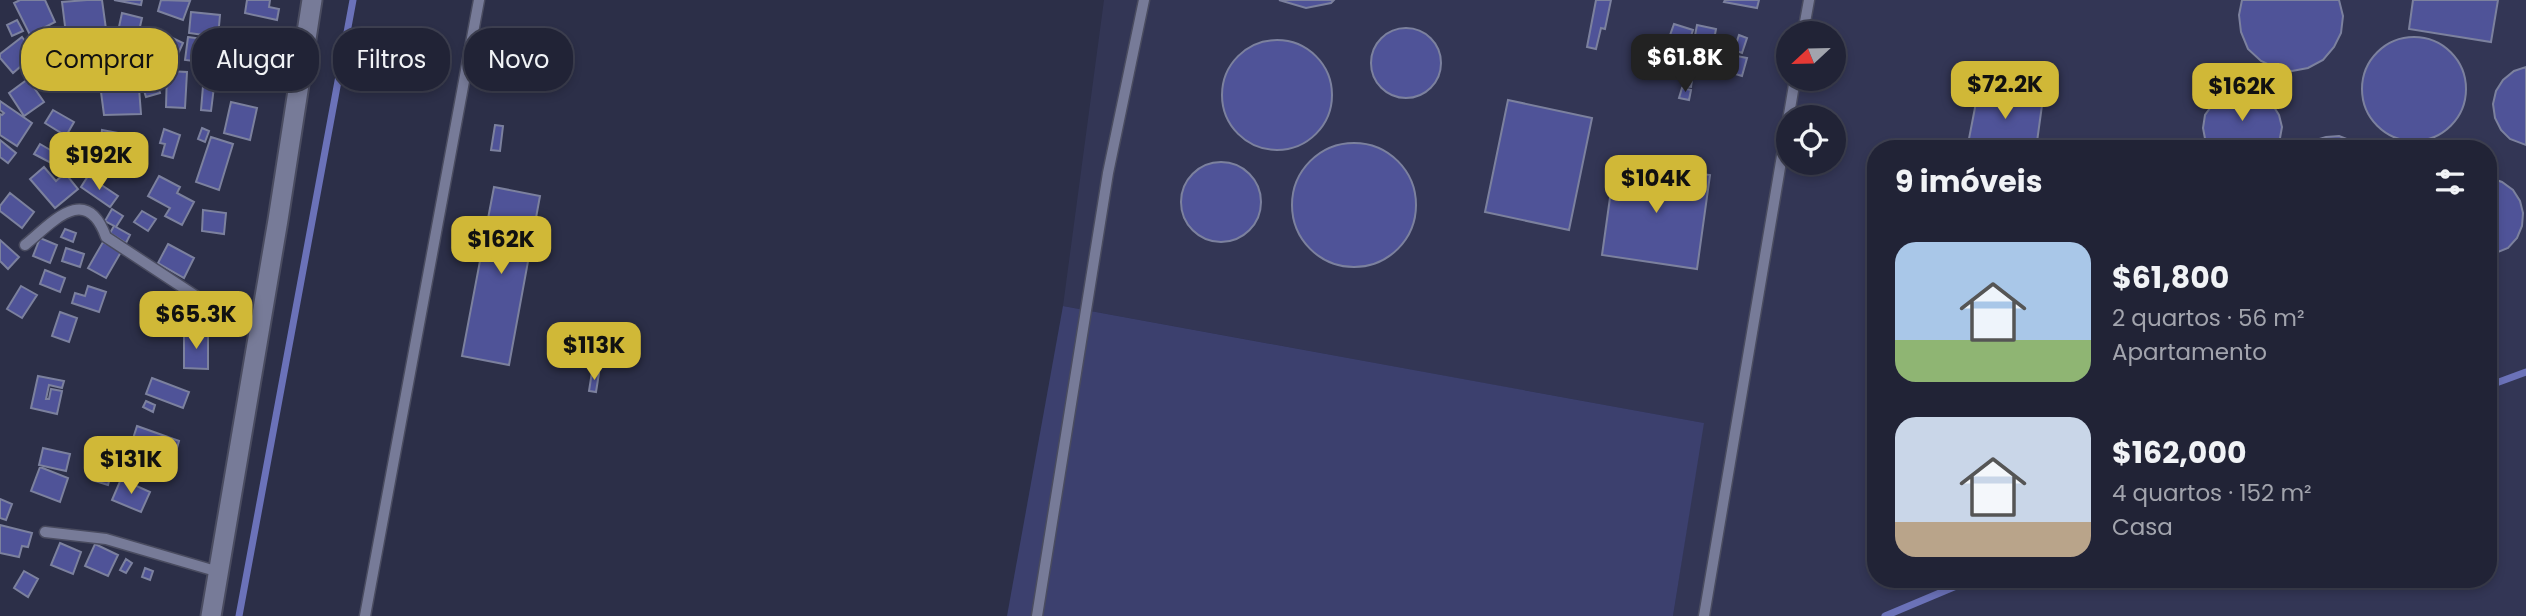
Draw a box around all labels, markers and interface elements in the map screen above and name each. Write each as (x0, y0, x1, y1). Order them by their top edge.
north arrow (1776, 21, 1846, 91)
map controls (1776, 21, 1846, 175)
chip: Comprar (21, 28, 178, 91)
chip: Alugar (192, 28, 319, 91)
chip: Filtros (333, 28, 450, 91)
chip: Novo (464, 28, 573, 91)
pin: $61.8K (1628, 34, 1742, 94)
text: $61.8K (1647, 41, 1723, 73)
pin: $72.2K (1948, 61, 2062, 121)
pin: $162K (2193, 64, 2291, 123)
text: $72.2K (1967, 68, 2043, 100)
text: $162K (2208, 70, 2276, 102)
button: locate (1776, 105, 1846, 175)
pin: $192K (50, 132, 148, 192)
text: $192K (65, 139, 133, 171)
pin: $104K (1607, 156, 1705, 215)
text: 9 imóveis (1895, 160, 2042, 203)
text: $104K (1621, 162, 1691, 194)
icon: filters (2431, 163, 2469, 201)
pin: $162K (452, 216, 550, 276)
text: $162K (467, 223, 535, 255)
text: $61,800 (2112, 256, 2229, 299)
icon: home (1951, 270, 2035, 354)
pin: $65.3K (139, 292, 253, 351)
text: $65.3K (155, 298, 237, 330)
text: 2 quartos · 56 m² (2112, 302, 2305, 334)
pin: $113K (545, 322, 643, 382)
text: $113K (563, 329, 625, 361)
text: Apartamento (2112, 336, 2267, 368)
text: $162,000 (2112, 431, 2247, 474)
pin: $131K (82, 436, 180, 496)
text: $131K (100, 443, 162, 475)
icon: home (1951, 445, 2035, 529)
text: 4 quartos · 152 m² (2112, 477, 2312, 509)
text: Casa (2112, 511, 2173, 543)

